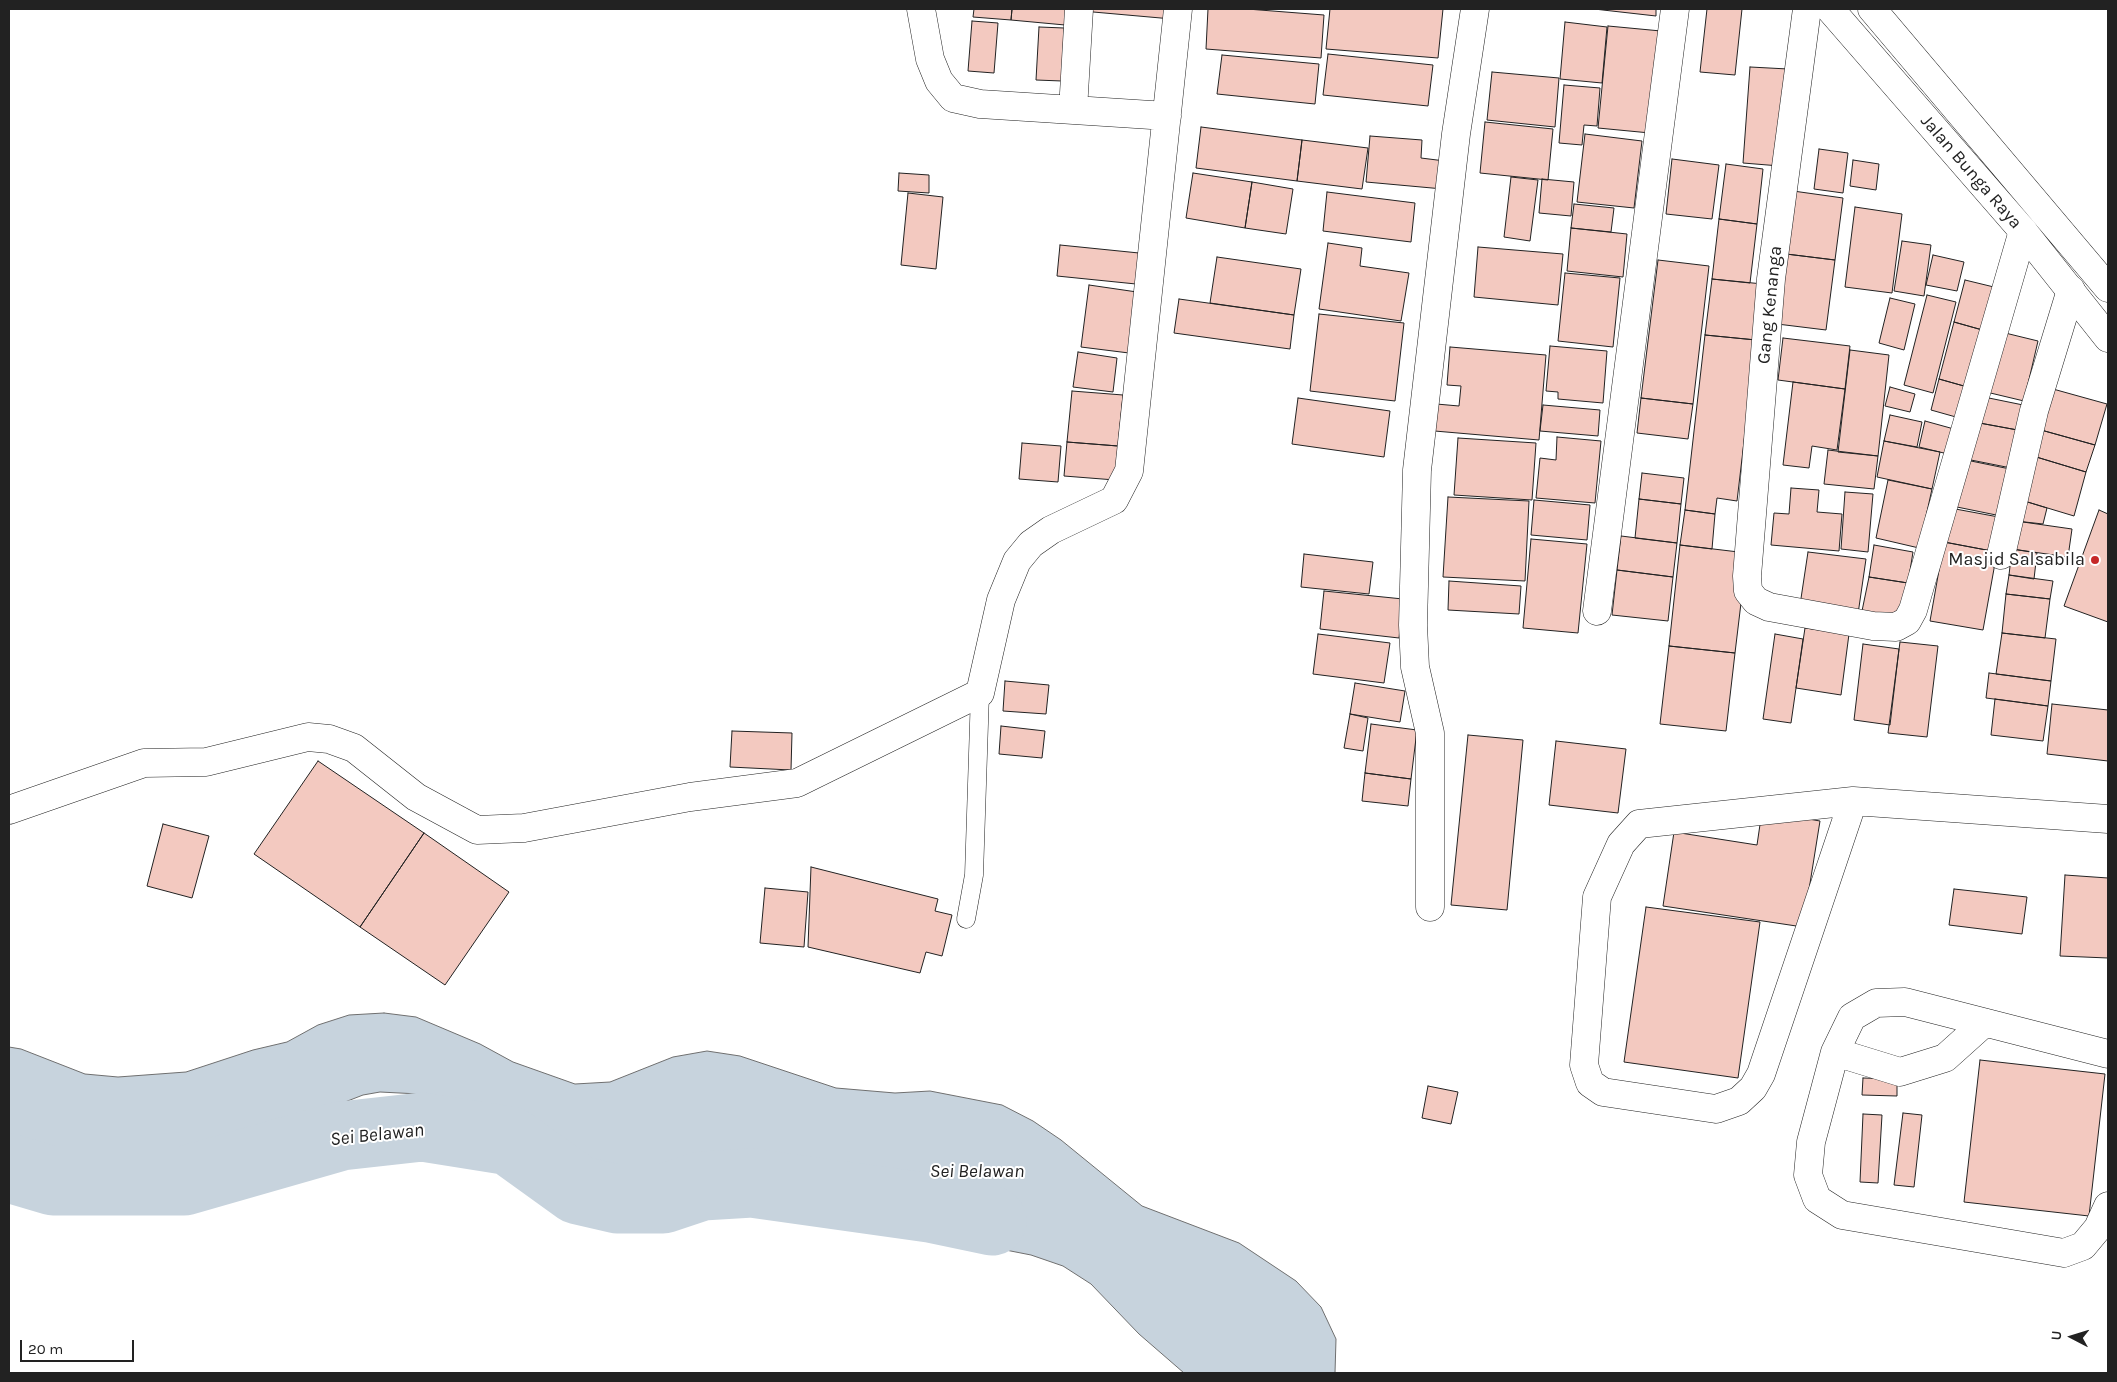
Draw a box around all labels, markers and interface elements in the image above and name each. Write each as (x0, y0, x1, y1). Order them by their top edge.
street label: Jalan Bunga Raya (1916, 111, 2026, 233)
street label: Gang Kenanga (1753, 245, 1787, 365)
place label: Masjid Salsabila (1948, 549, 2085, 571)
marker: Masjid Salsabila (2089, 554, 2101, 566)
water label: Sei Belawan (329, 1119, 425, 1151)
water label: Sei Belawan (930, 1161, 1024, 1183)
north arrow (2047, 1312, 2097, 1362)
scale bar (22, 1330, 136, 1362)
text: U (2048, 1330, 2065, 1341)
text: 20 m (28, 1340, 63, 1358)

